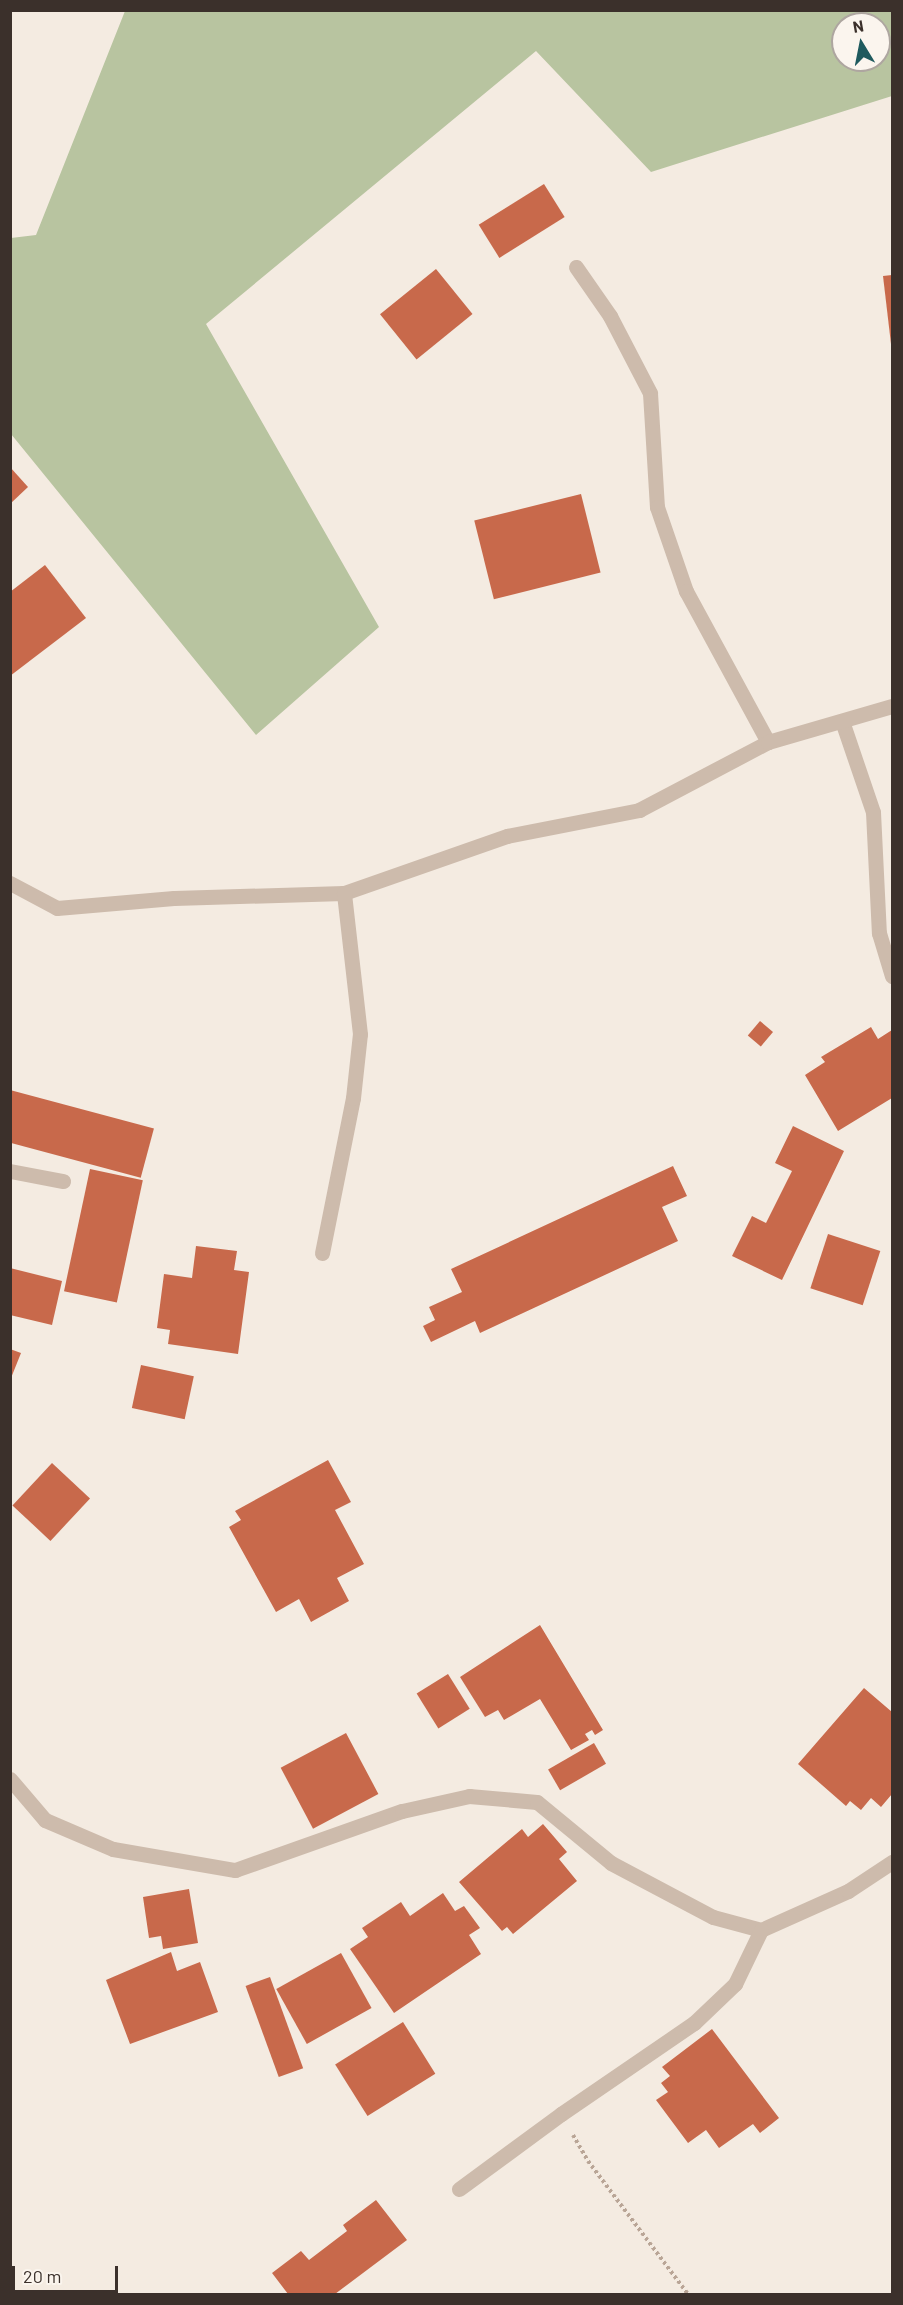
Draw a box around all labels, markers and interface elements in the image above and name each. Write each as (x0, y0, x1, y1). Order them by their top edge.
north arrow (831, 12, 891, 72)
text: N (851, 15, 865, 36)
scale bar (15, 2254, 122, 2292)
text: 20 m (23, 2265, 61, 2287)

